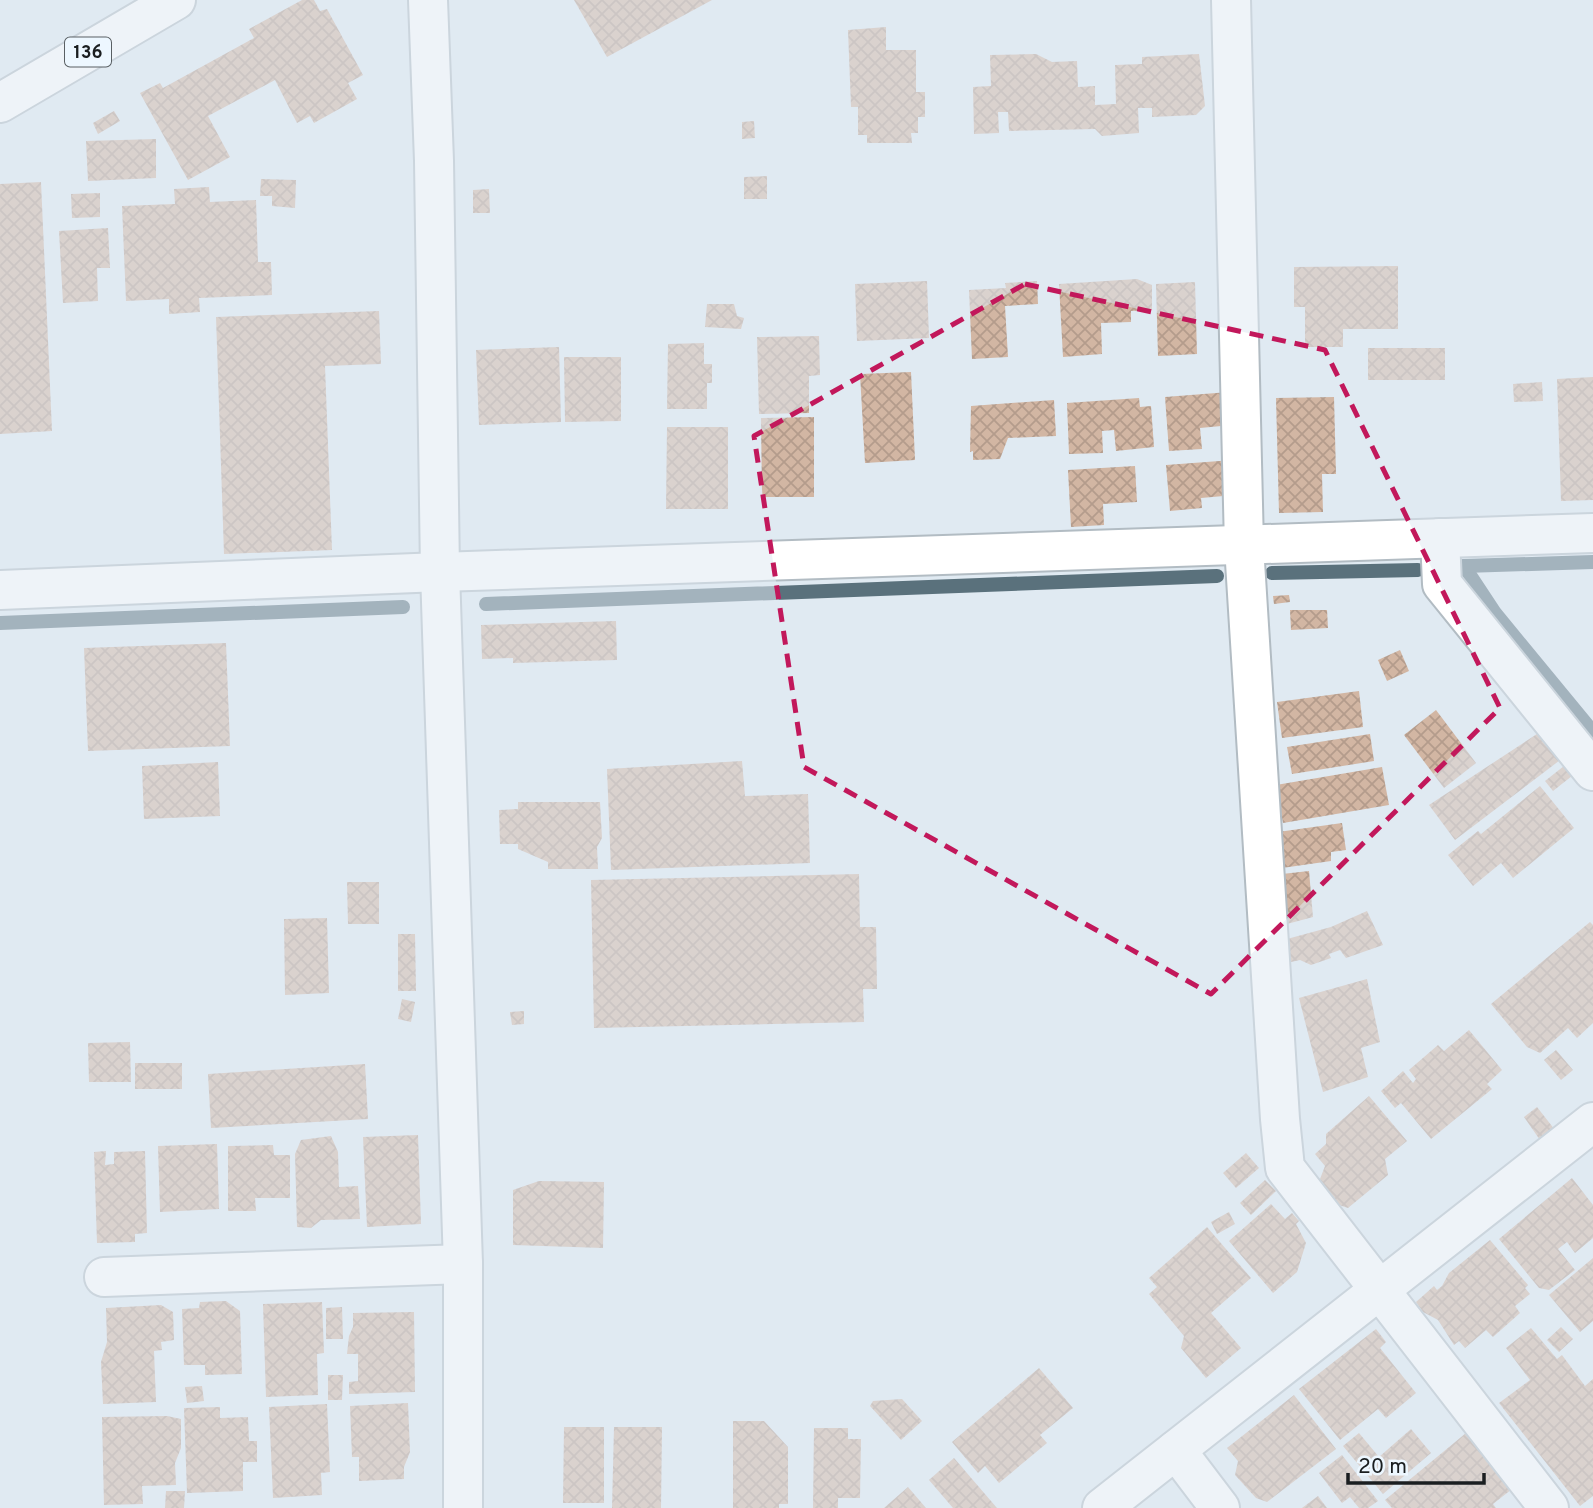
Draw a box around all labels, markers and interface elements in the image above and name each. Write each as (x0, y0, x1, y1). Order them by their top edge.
road number: 136 (65, 38, 111, 66)
scale bar (1348, 1442, 1484, 1486)
text: 20 m (1358, 1454, 1407, 1481)

